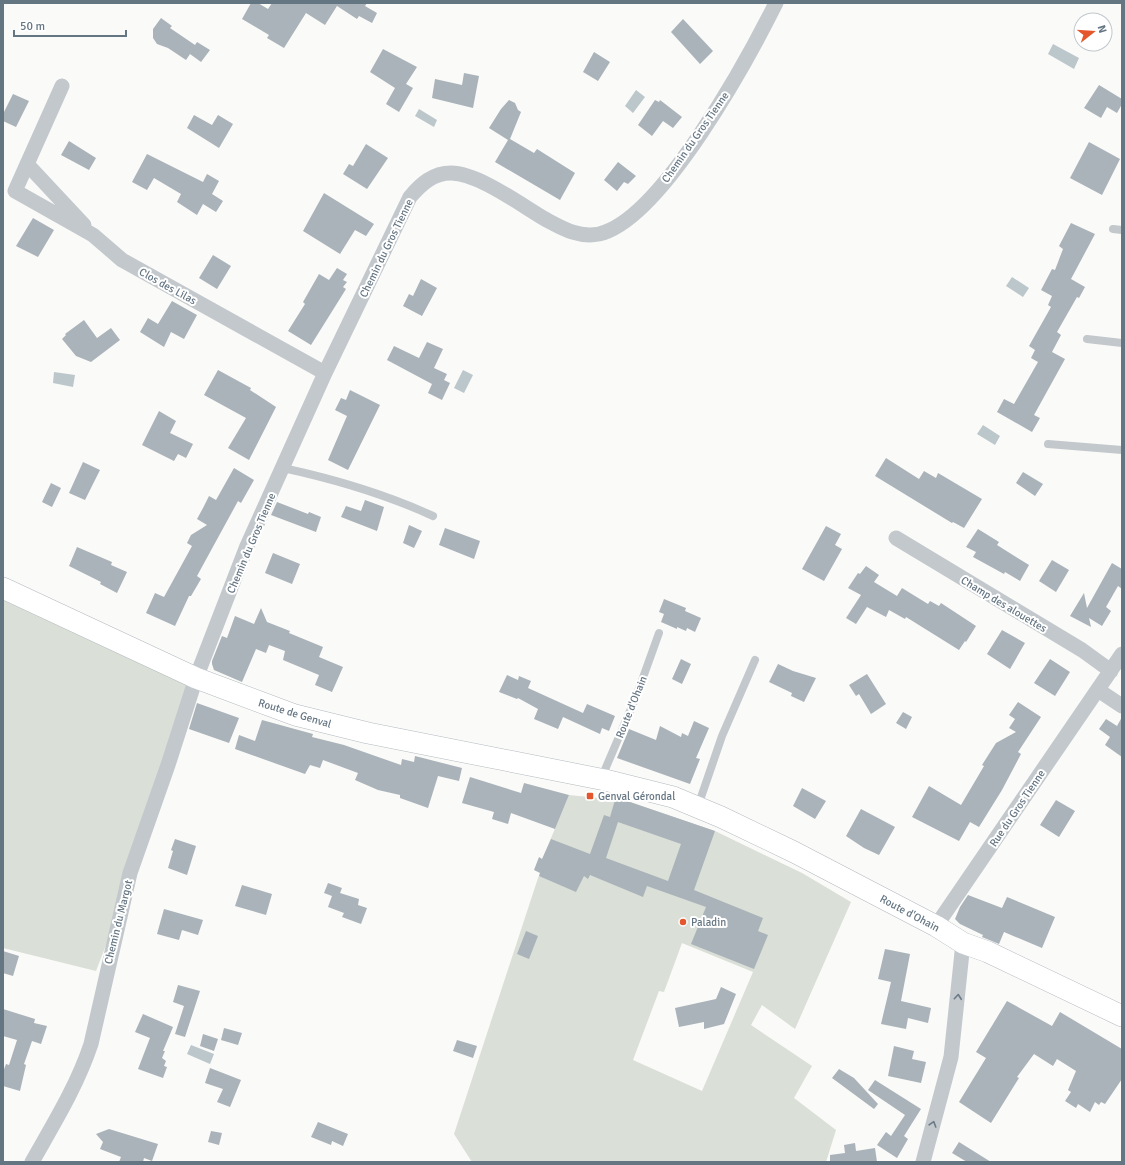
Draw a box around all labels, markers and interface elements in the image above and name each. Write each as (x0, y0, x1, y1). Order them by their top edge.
scale bar (14, 12, 126, 38)
north arrow (1073, 12, 1113, 52)
text: 50 m (20, 19, 45, 34)
text: N (1095, 24, 1109, 35)
street label: Chemin du Gros Tienne (659, 89, 732, 185)
street label: Chemin du Gros Tienne (357, 197, 416, 300)
street label: Clos des Lilas (137, 265, 199, 308)
street label: Chemin du Gros Tienne (224, 491, 279, 595)
street label: Champ des alouettes (959, 574, 1049, 635)
street label: Route d'Ohain (613, 674, 650, 740)
street label: Route de Genval (257, 696, 333, 731)
street label: Rue du Gros Tienne (987, 767, 1048, 849)
place label: Genval Gérondal (598, 790, 675, 803)
marker: Genval Gérondal (585, 791, 595, 801)
street label: Chemin du Margot (102, 879, 135, 966)
street label: Route d'Ohain (878, 892, 942, 935)
place label: Paladin (691, 916, 726, 929)
marker: Paladin (678, 917, 688, 927)
one-way arrow (954, 994, 963, 1000)
one-way arrow (928, 1121, 937, 1128)

